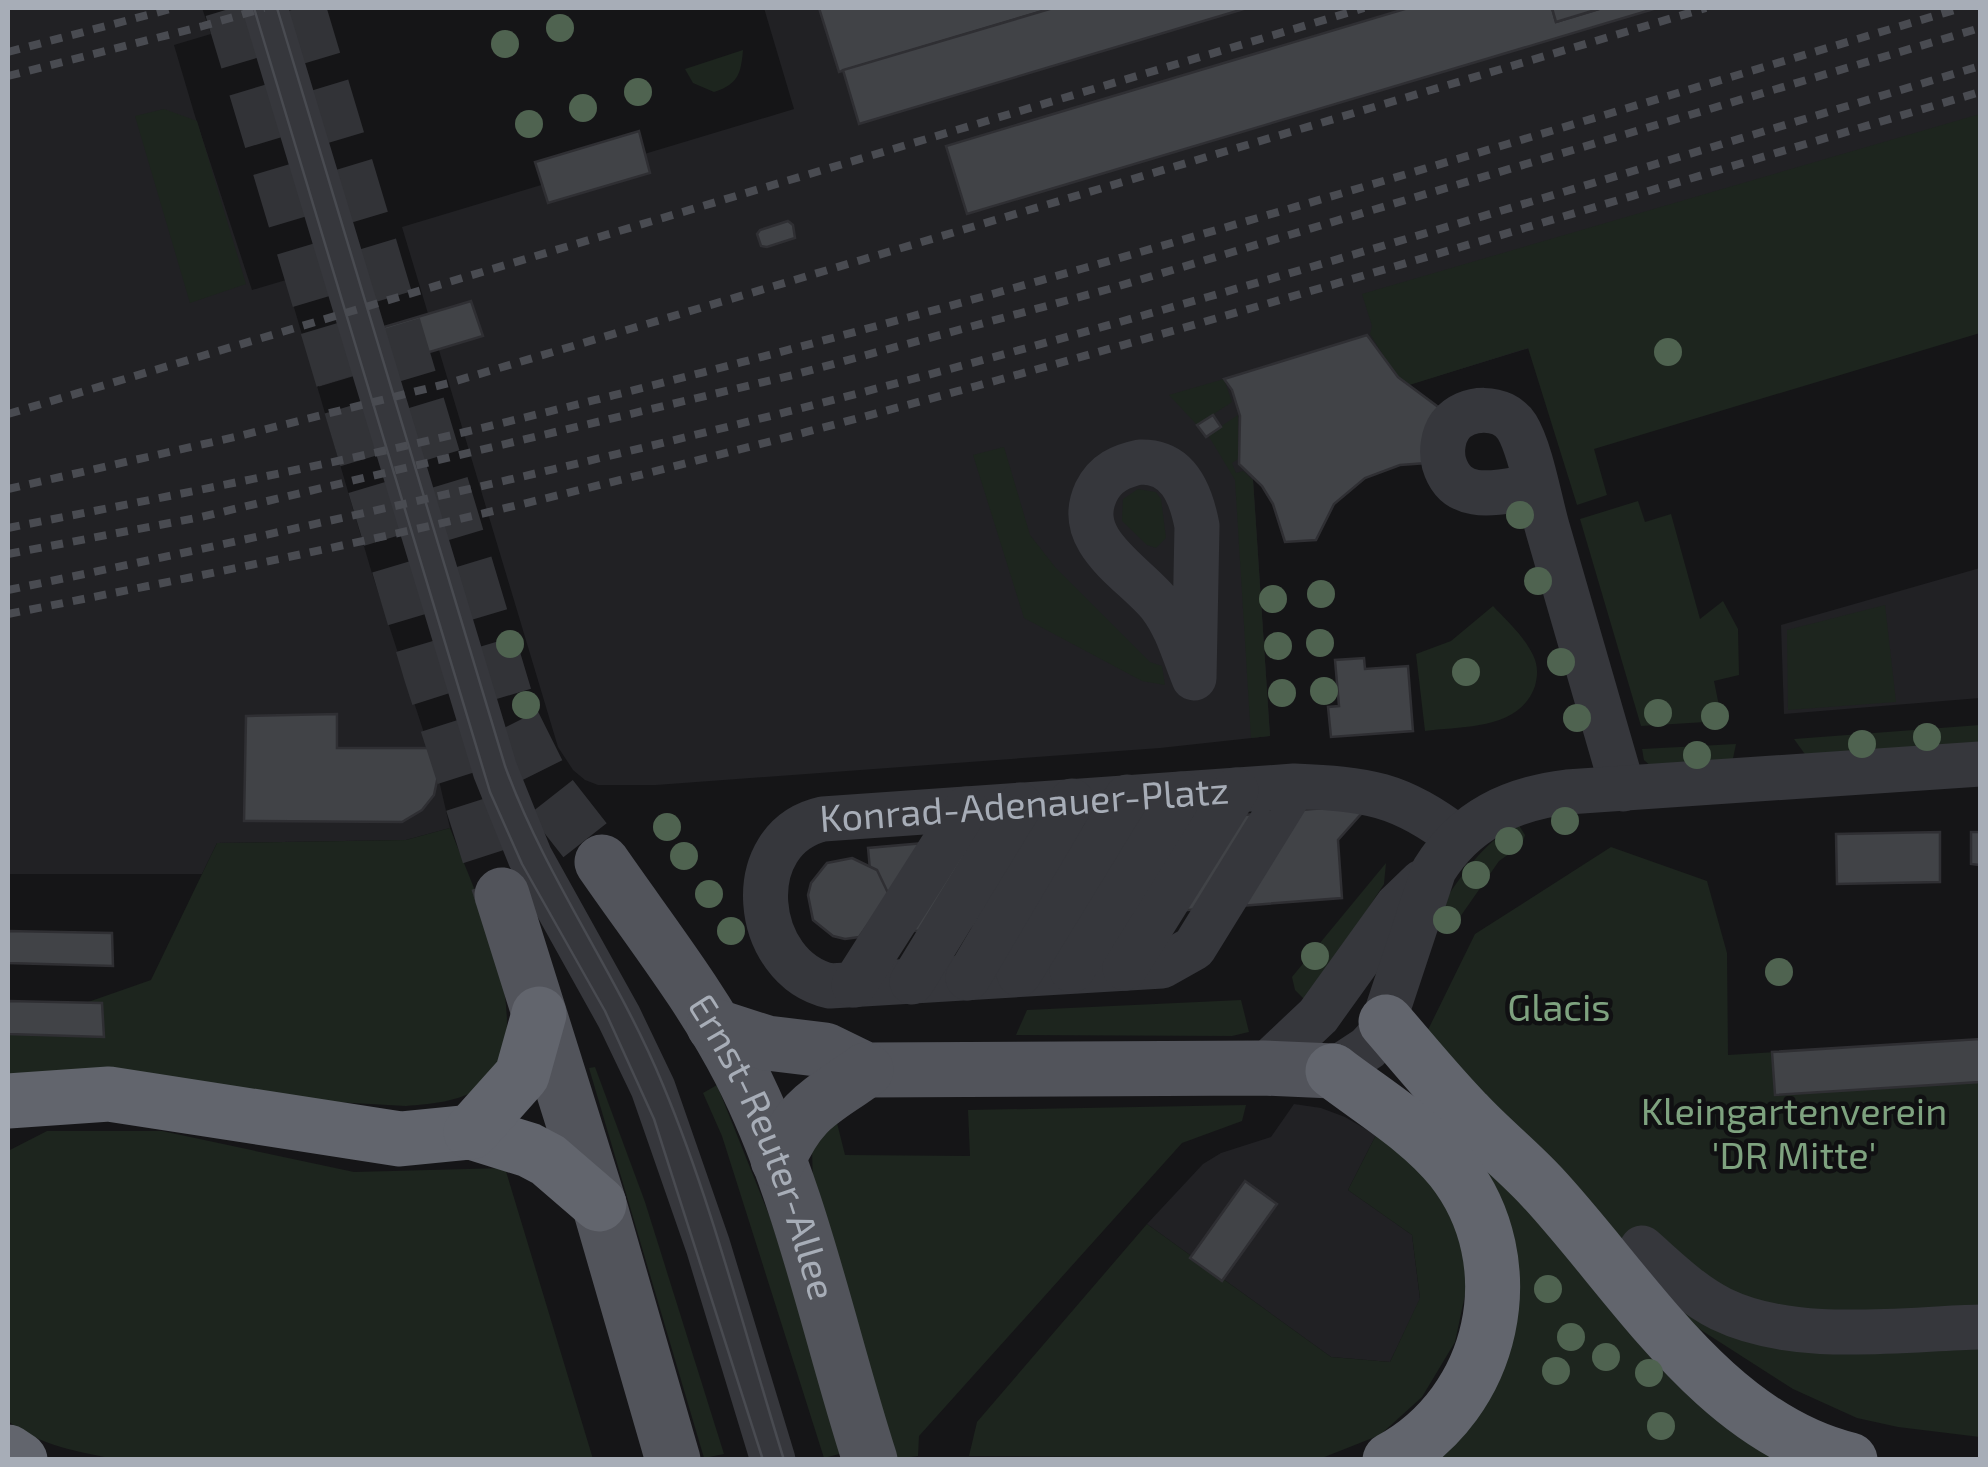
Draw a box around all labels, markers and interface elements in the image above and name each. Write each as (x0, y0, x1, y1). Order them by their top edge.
street label: Konrad-Adenauer-Platz (818, 766, 1230, 840)
park label: Glacis (1507, 983, 1611, 1029)
street label: Ernst-Reuter-Allee (680, 985, 847, 1305)
park label: Kleingartenverein 'DR Mitte' (1641, 1087, 1947, 1177)

